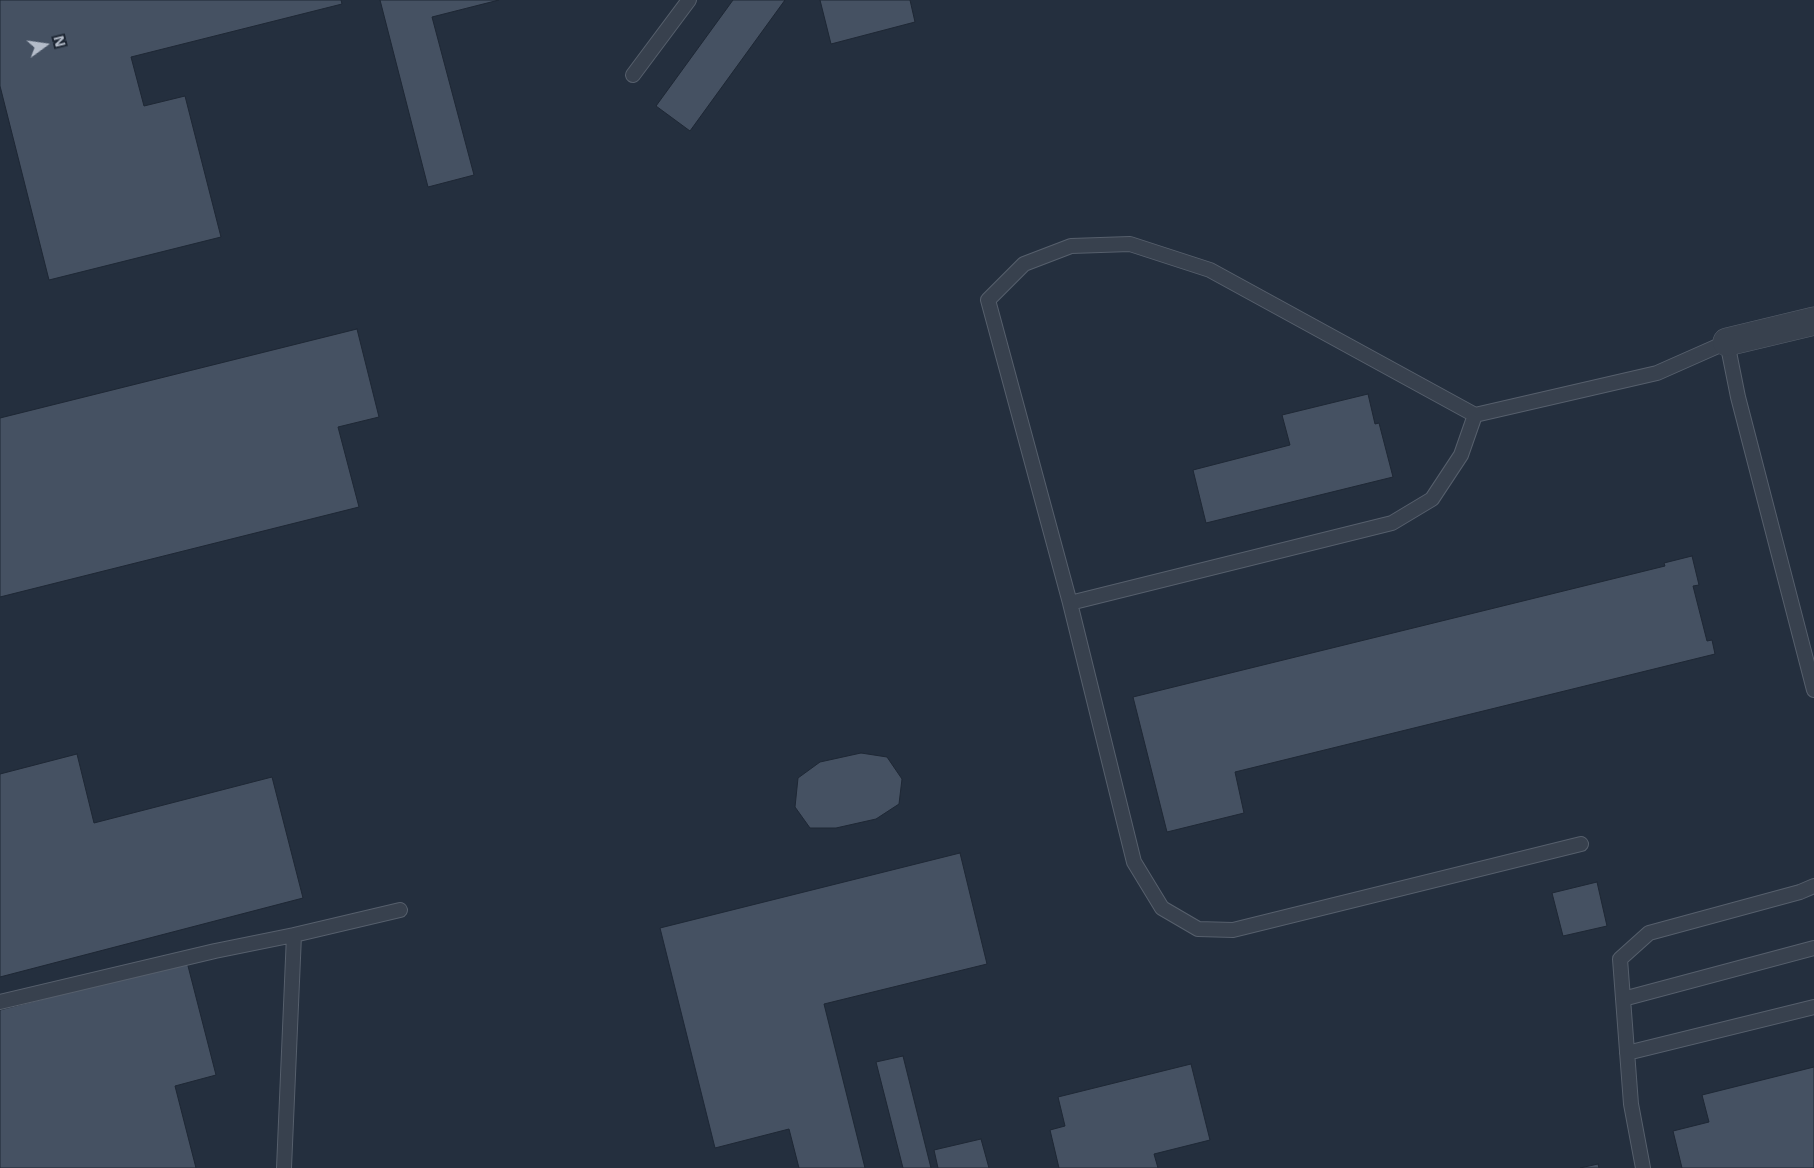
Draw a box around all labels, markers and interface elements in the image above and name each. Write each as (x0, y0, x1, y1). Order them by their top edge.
north arrow (20, 20, 70, 70)
text: N (49, 33, 71, 49)

